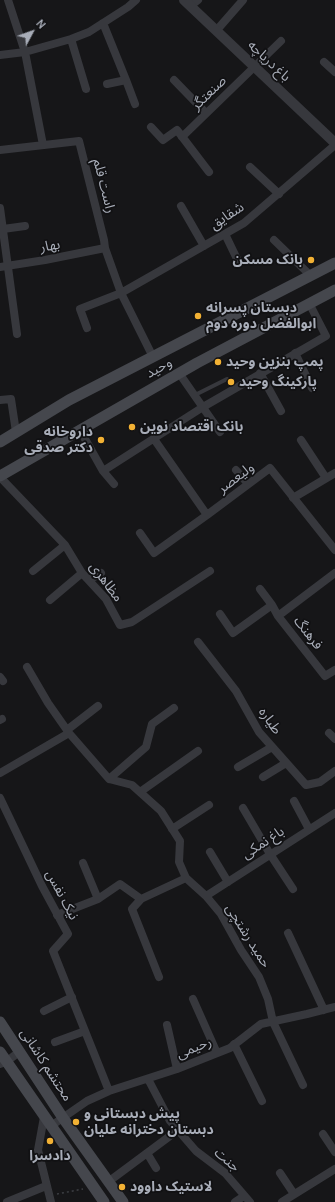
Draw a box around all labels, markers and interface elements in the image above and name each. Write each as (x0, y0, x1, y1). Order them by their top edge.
north arrow (12, 12, 52, 52)
text: N (33, 17, 49, 32)
street label: باغ دریاچه (244, 37, 294, 85)
street label: صنعتگر (188, 72, 230, 114)
street label: راست قلم (89, 157, 119, 215)
street label: شقایق (207, 199, 247, 233)
street label: بهار (39, 236, 61, 256)
place label: بانک مسکن (232, 252, 303, 268)
marker: بانک مسکن (306, 255, 316, 265)
place label: دبستان پسرانه ابوالفضل دوره دوم (206, 300, 316, 332)
marker: دبستان پسرانه ابوالفضل دوره دوم (193, 311, 203, 321)
street label: وحید (143, 354, 175, 382)
place label: پمپ بنزین وحید (226, 354, 324, 370)
marker: پمپ بنزین وحید (213, 357, 223, 367)
place label: پارکینگ وحید (239, 374, 317, 390)
marker: پارکینگ وحید (226, 377, 236, 387)
place label: بانک اقتصاد نوین (140, 419, 243, 435)
marker: بانک اقتصاد نوین (127, 422, 137, 432)
place label: داروخانه دکتر صدقی (24, 424, 93, 456)
marker: داروخانه دکتر صدقی (96, 435, 106, 445)
street label: ولیعصر (214, 459, 258, 497)
street label: مظاهری (86, 559, 126, 605)
street label: فرهنگ (290, 613, 326, 653)
street label: طیاره (255, 704, 285, 738)
street label: باغ نمکی (239, 823, 287, 863)
street label: نیک نفس (42, 867, 82, 923)
street label: حمید رشتچی (222, 901, 274, 971)
street label: محتشم کاشانی (16, 1025, 76, 1105)
street label: رحیمی (174, 1033, 214, 1063)
place label: پیش دبستانی و دبستان دخترانه علیان (84, 1106, 214, 1138)
marker: پیش دبستانی و دبستان دخترانه علیان (71, 1117, 81, 1127)
marker: دادسرا (45, 1136, 55, 1146)
street label: جنت (211, 1144, 243, 1176)
place label: دادسرا (29, 1148, 71, 1164)
place label: لاستیک داوود (130, 1179, 212, 1195)
marker: لاستیک داوود (117, 1182, 127, 1192)

